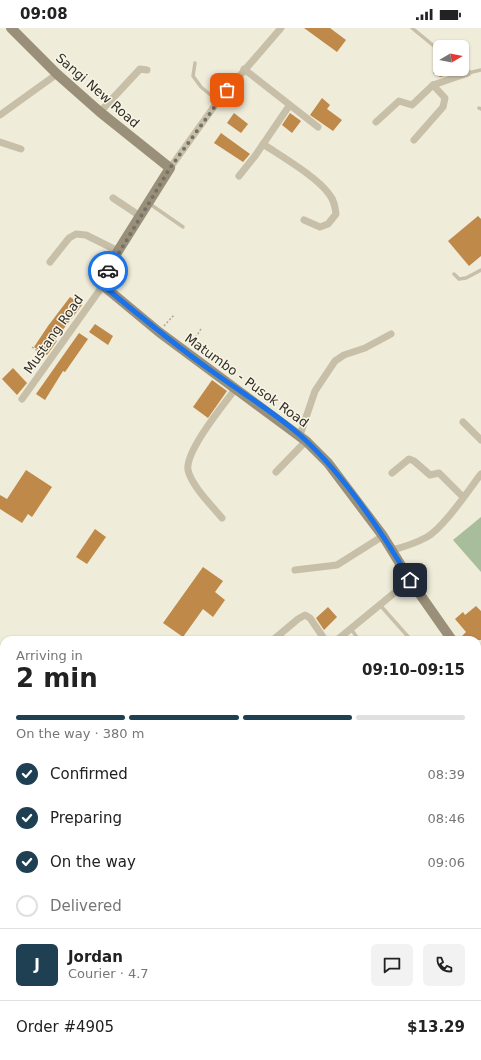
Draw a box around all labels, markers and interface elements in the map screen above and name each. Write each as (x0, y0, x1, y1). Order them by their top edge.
text: 09:08 (20, 5, 68, 23)
north arrow (433, 40, 469, 76)
map controls (433, 40, 469, 76)
street label: Sangi New Road (53, 50, 142, 131)
pin (210, 73, 244, 107)
icon: bag (216, 79, 238, 101)
courier (88, 251, 128, 291)
icon: car (97, 260, 119, 282)
street label: Mustang Road (21, 292, 86, 376)
street label: Matumbo - Pusok Road (182, 330, 311, 430)
pin (393, 563, 427, 597)
icon: home (399, 569, 421, 591)
text: Arriving in (16, 648, 83, 663)
text: 09:10–09:15 (362, 661, 465, 679)
text: 2 min (16, 663, 98, 693)
text: On the way · 380 m (16, 726, 144, 741)
icon: check (16, 763, 38, 785)
text: Confirmed (50, 765, 128, 783)
text: 08:39 (428, 767, 465, 782)
icon: check (16, 807, 38, 829)
text: Preparing (50, 809, 122, 827)
text: 08:46 (428, 811, 465, 826)
icon: check (16, 851, 38, 873)
text: On the way (50, 853, 136, 871)
text: 09:06 (428, 855, 465, 870)
text: Delivered (50, 897, 122, 915)
button: chat (371, 944, 413, 986)
button: phone (423, 944, 465, 986)
text: Jordan (68, 948, 123, 966)
text: J (34, 956, 40, 974)
text: Courier · 4.7 (68, 966, 149, 981)
text: Order #4905 (16, 1018, 114, 1036)
text: $13.29 (407, 1018, 465, 1036)

